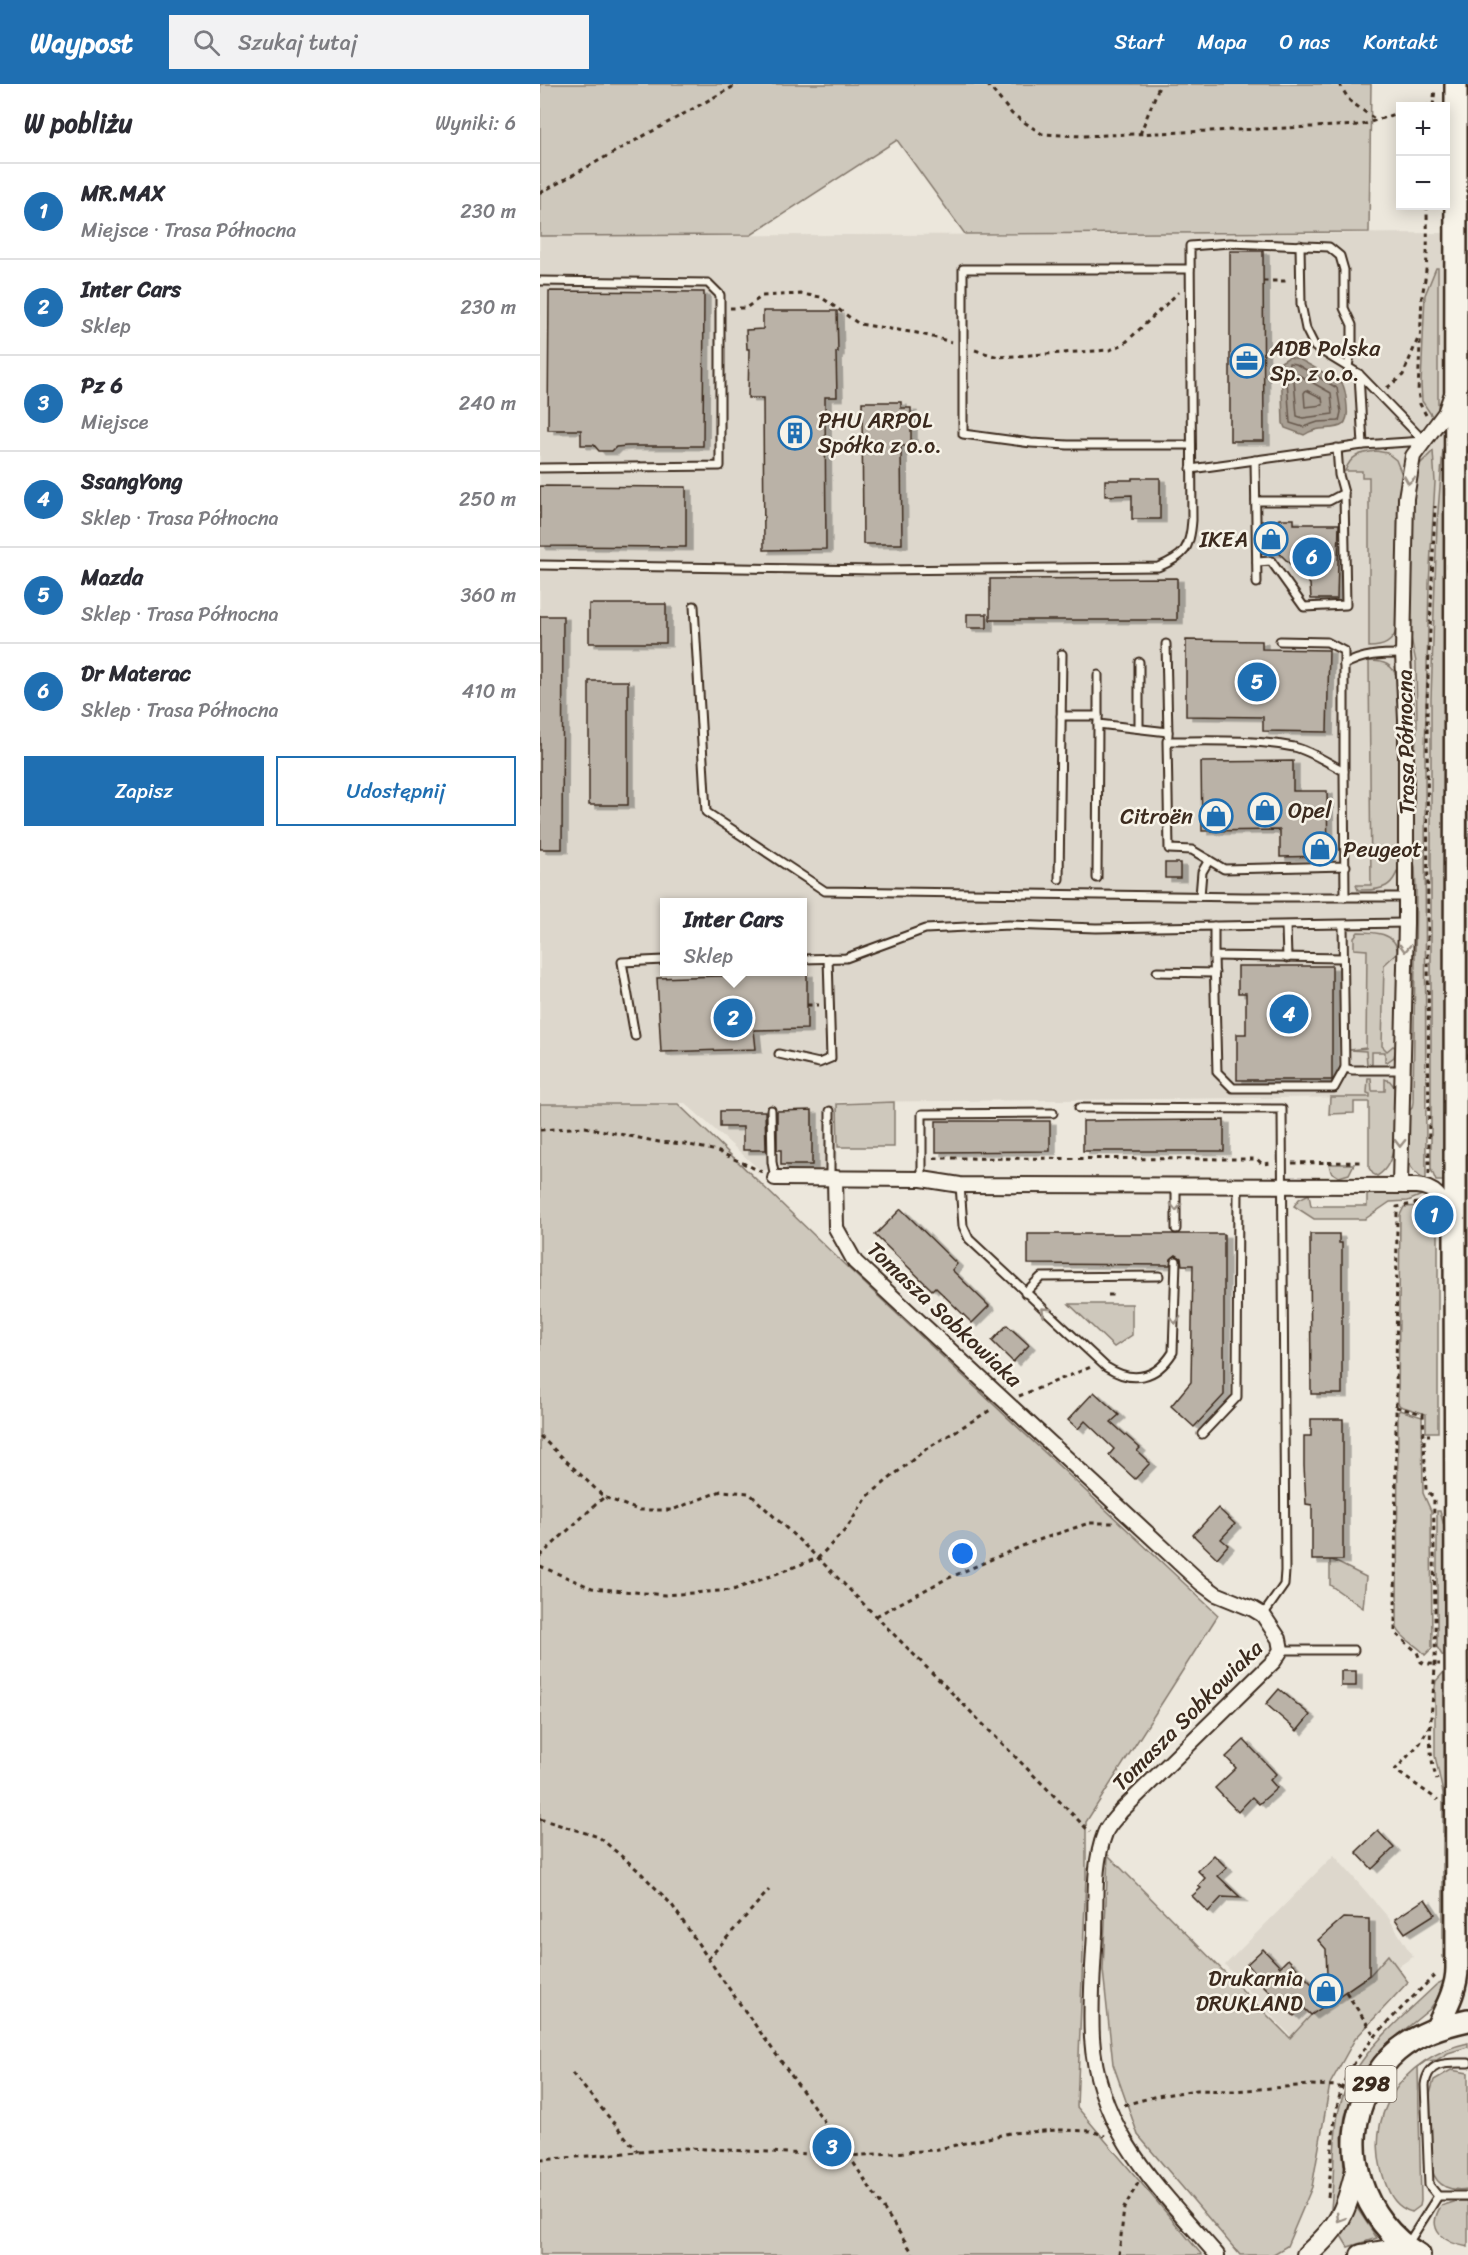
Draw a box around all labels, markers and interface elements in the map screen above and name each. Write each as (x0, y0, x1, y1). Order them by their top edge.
search box (169, 15, 589, 69)
text: Waypost (30, 18, 133, 67)
text: Szukaj tutaj (238, 23, 357, 62)
text: Start (1114, 23, 1164, 61)
text: Mapa (1197, 23, 1247, 61)
text: O nas (1280, 23, 1330, 61)
text: Kontakt (1363, 23, 1438, 61)
icon: search (190, 26, 223, 59)
text: W pobliżu (24, 100, 133, 146)
map controls (1396, 102, 1450, 210)
button: + (1396, 102, 1450, 156)
text: Wyniki: 6 (435, 106, 516, 141)
button: − (1396, 156, 1450, 210)
text: MR.MAX (81, 174, 166, 213)
text: 1 (39, 194, 48, 229)
text: 230 m (460, 194, 516, 229)
text: Miejsce · Trasa Północna (81, 213, 296, 248)
text: Inter Cars (81, 270, 181, 309)
text: 2 (38, 290, 49, 325)
text: 230 m (460, 290, 516, 325)
text: Sklep (81, 309, 131, 344)
place label: ADB Polska Sp. z o.o. (1269, 329, 1381, 393)
office icon: ADB Polska Sp. z o.o. (1229, 343, 1265, 379)
text: Pz 6 (81, 366, 123, 405)
text: 3 (38, 386, 49, 421)
text: 240 m (459, 386, 516, 421)
place label: PHU ARPOL Spółka z o.o. (818, 401, 942, 465)
text: Miejsce (81, 405, 148, 440)
building icon: PHU ARPOL Spółka z o.o. (777, 415, 813, 451)
text: SsangYong (81, 462, 183, 501)
one-way arrow (1403, 476, 1415, 485)
text: 4 (37, 482, 50, 517)
text: 250 m (459, 482, 516, 517)
text: Sklep · Trasa Północna (81, 501, 278, 536)
place label: IKEA (1198, 520, 1248, 559)
shop icon: IKEA (1253, 521, 1289, 557)
pin: 6 (1292, 534, 1332, 580)
text: Mazda (81, 558, 143, 597)
text: 5 (37, 578, 50, 613)
text: 360 m (460, 578, 516, 613)
text: Sklep · Trasa Północna (81, 597, 278, 632)
text: Dr Materac (81, 654, 191, 693)
pin: 5 (1238, 660, 1276, 704)
street label: Trasa Północna (1385, 669, 1426, 815)
text: 6 (38, 674, 49, 709)
text: 410 m (462, 674, 516, 709)
text: Sklep · Trasa Północna (81, 693, 278, 728)
button: Zapisz (24, 756, 264, 826)
button: Udostępnij (276, 756, 516, 826)
place label: Opel (1288, 791, 1332, 830)
shop icon: Opel (1247, 792, 1283, 828)
place label: Citroën (1120, 797, 1193, 836)
shop icon: Citroën (1198, 798, 1234, 834)
place label: Peugeot (1343, 830, 1422, 869)
shop icon: Peugeot (1302, 831, 1338, 867)
popup (660, 898, 807, 976)
text: Inter Cars (683, 900, 784, 939)
text: Sklep (683, 939, 733, 974)
one-way arrow (1399, 943, 1411, 952)
pin: 4 (1270, 992, 1308, 1036)
pin: 2 (714, 996, 752, 1040)
one-way arrow (1394, 1138, 1406, 1147)
pin: 1 (1414, 1192, 1454, 1238)
one-way arrow (1170, 1203, 1182, 1212)
street label: Tomasza Sobkowiaka (858, 1231, 1032, 1398)
one-way arrow (1041, 1307, 1052, 1318)
one-way arrow (1169, 1315, 1181, 1324)
your location (948, 1539, 977, 1568)
street label: Tomasza Sobkowiaka (1102, 1630, 1273, 1800)
place label: Drukarnia DRUKLAND (1196, 1959, 1303, 2023)
shop icon: Drukarnia DRUKLAND (1308, 1973, 1344, 2009)
road number: 298 (1346, 2066, 1396, 2102)
pin: 3 (812, 2124, 852, 2170)
one-way arrow (1337, 2211, 1348, 2222)

